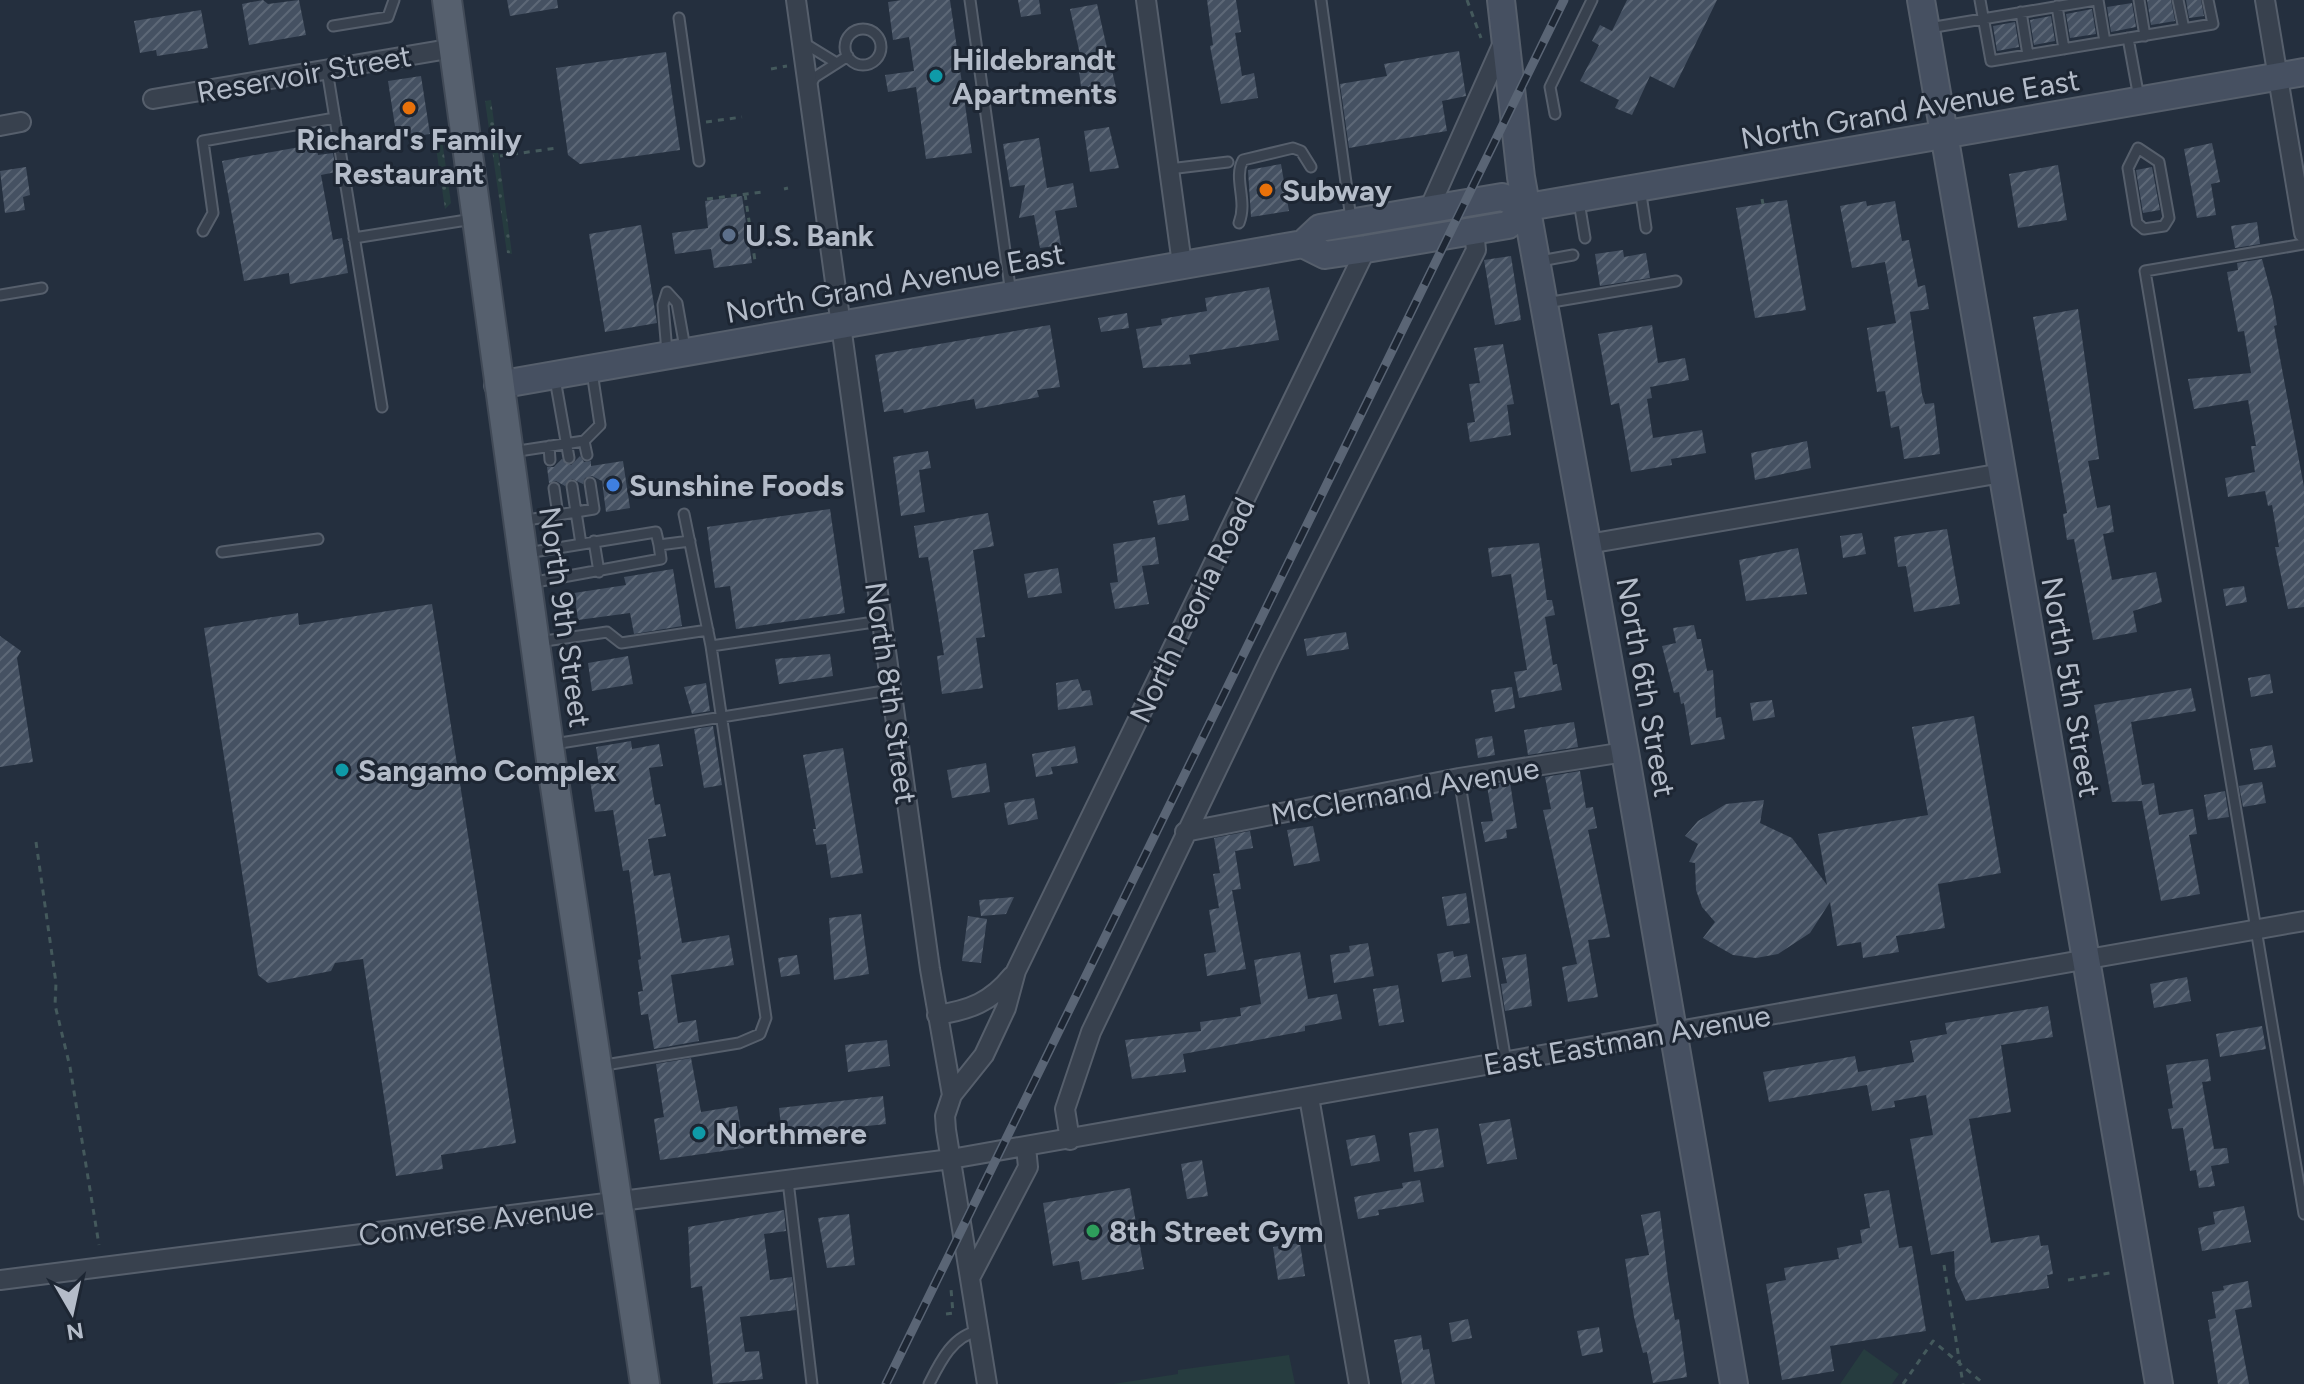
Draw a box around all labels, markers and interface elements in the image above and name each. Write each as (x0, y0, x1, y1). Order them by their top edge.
street label: Reservoir Street (194, 37, 414, 111)
place label: Hildebrandt Apartments (952, 41, 1117, 112)
street label: North Grand Avenue East (1738, 61, 2082, 157)
marker: Hildebrandt Apartments (927, 67, 945, 85)
marker: Richard's Family Restaurant (400, 99, 418, 117)
place label: Richard's Family Restaurant (296, 121, 522, 192)
place label: Subway (1282, 172, 1393, 209)
marker: Subway (1257, 181, 1275, 199)
place label: U.S. Bank (745, 217, 874, 254)
marker: U.S. Bank (720, 226, 738, 244)
street label: North Grand Avenue East (723, 235, 1067, 331)
place label: Sunshine Foods (629, 467, 844, 504)
marker: Sunshine Foods (604, 476, 622, 494)
street label: North Peoria Road (1121, 491, 1263, 729)
street label: North 9th Street (531, 504, 599, 730)
street label: North 6th Street (1608, 574, 1684, 800)
street label: North 5th Street (2033, 574, 2109, 800)
street label: North 8th Street (857, 579, 925, 807)
street label: McClernand Avenue (1268, 749, 1542, 833)
place label: Sangamo Complex (358, 752, 617, 789)
marker: Sangamo Complex (333, 761, 351, 779)
street label: East Eastman Avenue (1481, 997, 1773, 1083)
place label: Northmere (715, 1115, 867, 1152)
marker: Northmere (690, 1124, 708, 1142)
street label: Converse Avenue (356, 1188, 596, 1254)
place label: 8th Street Gym (1109, 1213, 1323, 1250)
marker: 8th Street Gym (1084, 1222, 1102, 1240)
north arrow (32, 1272, 112, 1352)
text: N (65, 1317, 86, 1346)

